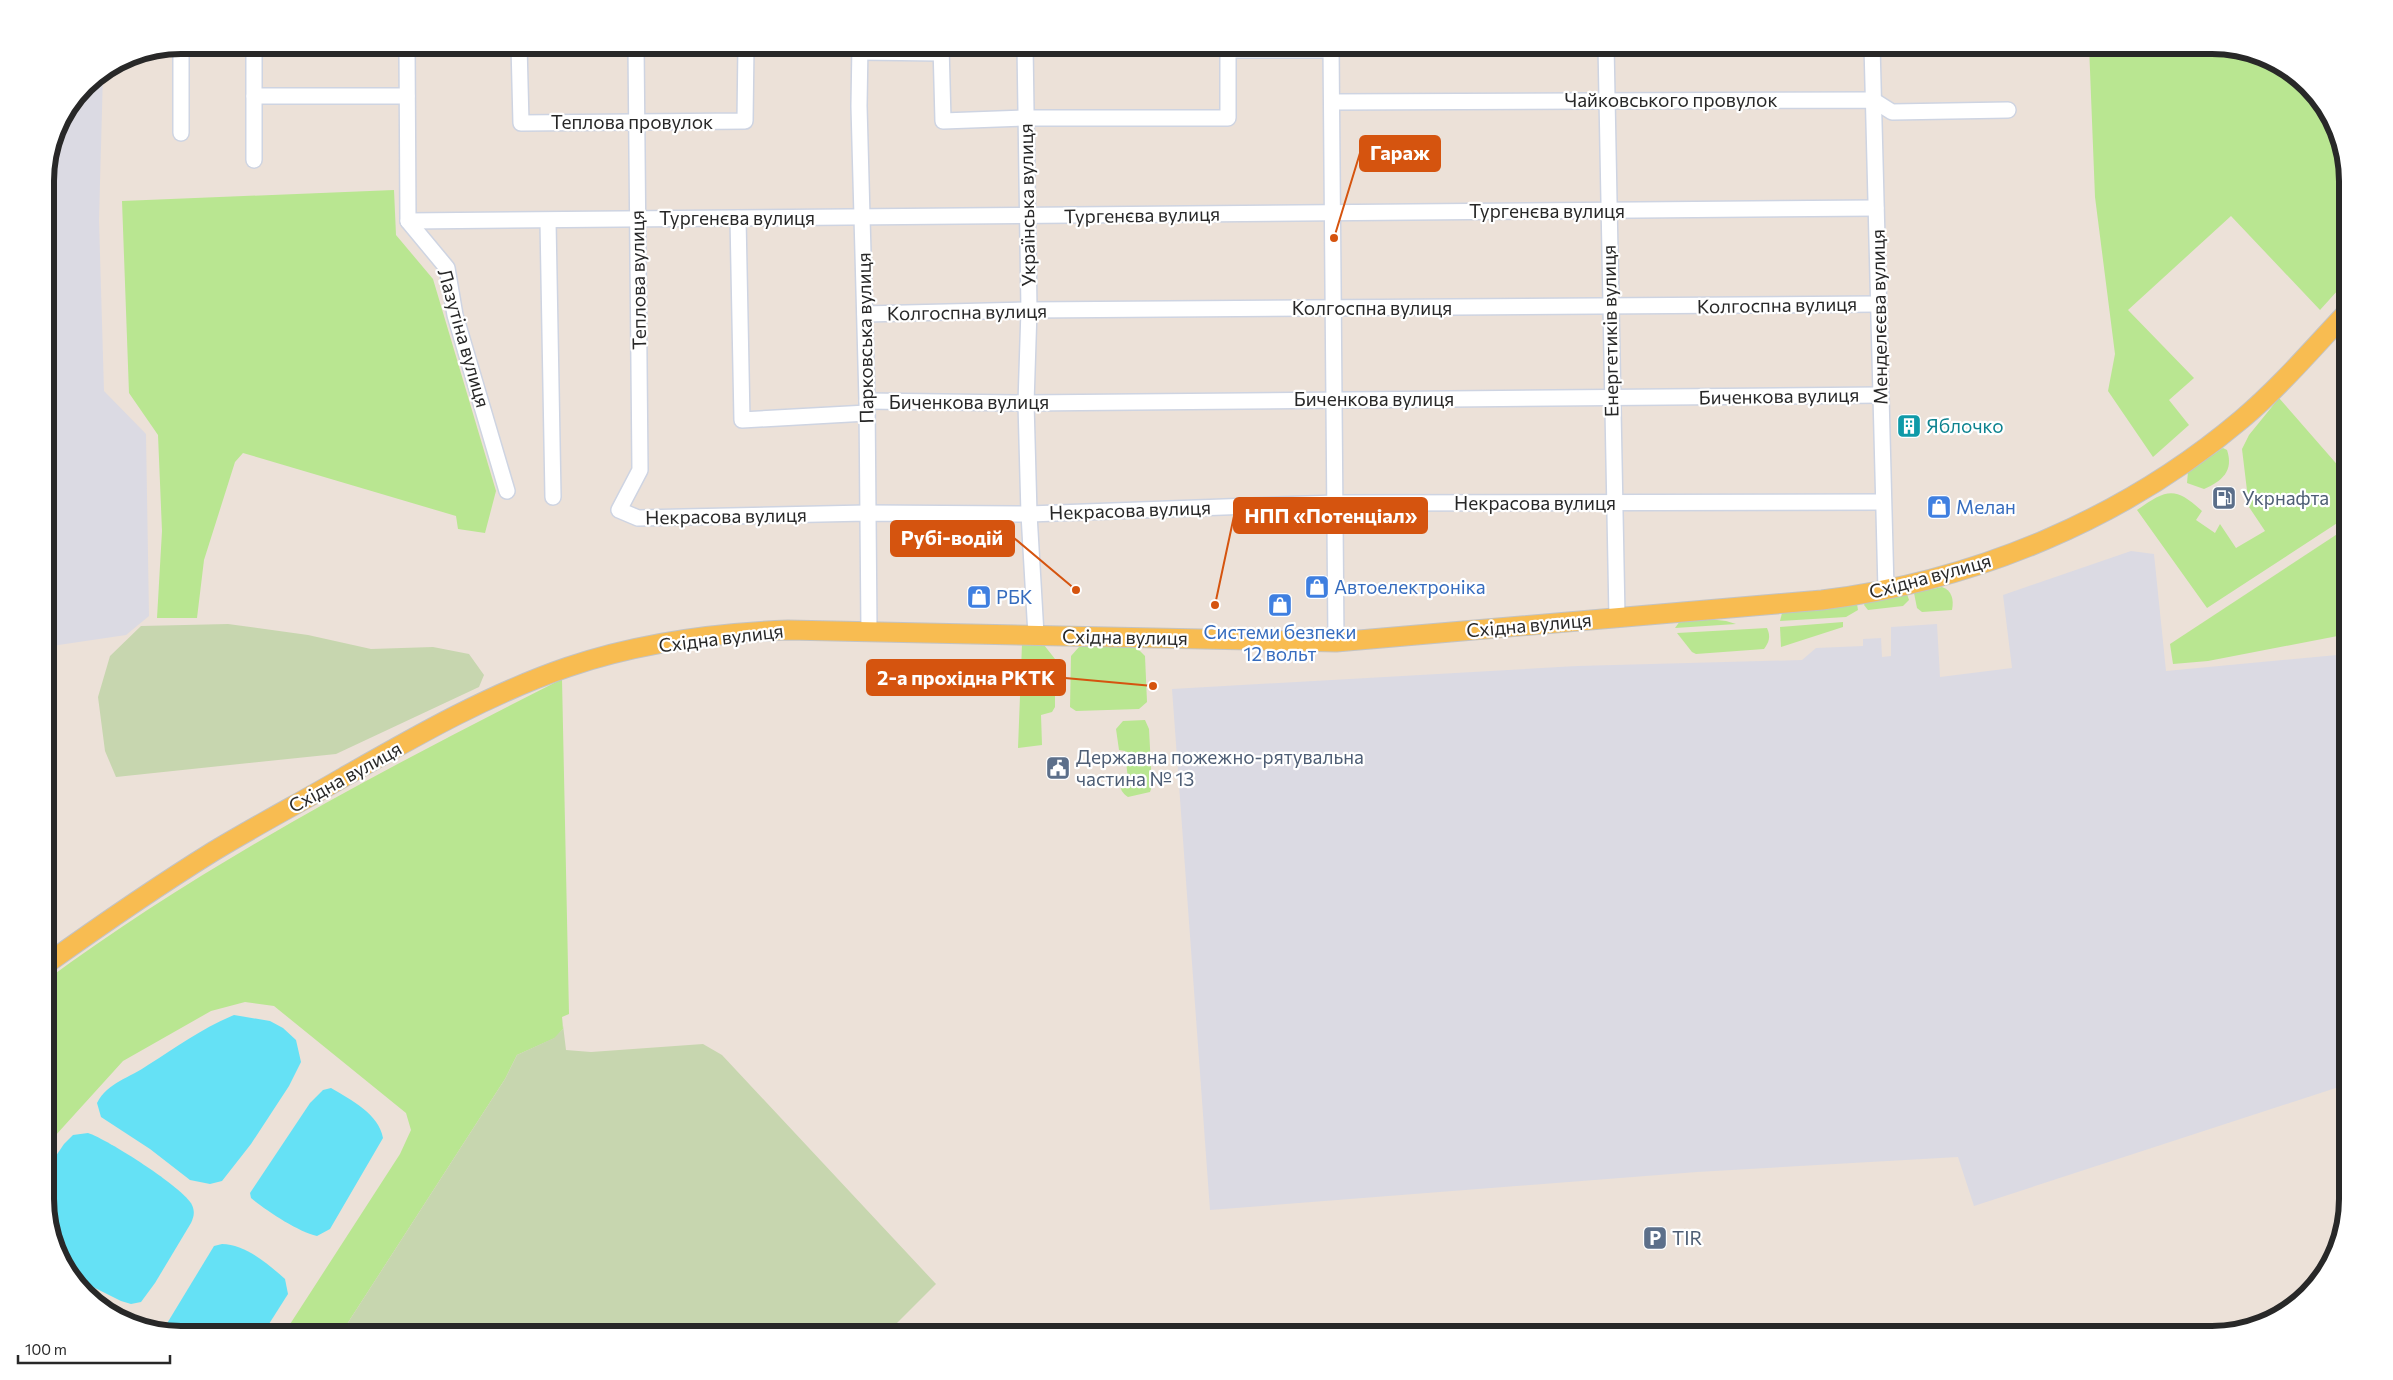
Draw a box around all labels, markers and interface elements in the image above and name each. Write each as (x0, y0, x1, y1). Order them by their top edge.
street label: Чайковського провулок (1564, 88, 1778, 111)
street label: Теплова провулок (551, 110, 713, 133)
street label: Українська вулиця (1014, 123, 1039, 287)
callout: Гараж (1360, 136, 1440, 171)
text: Гараж (1370, 140, 1430, 164)
street label: Тургенєва вулиця (1469, 199, 1625, 222)
street label: Тургенєва вулиця (1064, 202, 1220, 227)
street label: Тургенєва вулиця (659, 206, 815, 229)
street label: Теплова вулиця (625, 210, 650, 350)
street label: Менделєєва вулиця (1865, 229, 1892, 405)
street label: Енергетиків вулиця (1596, 245, 1623, 417)
street label: Парковська вулиця (852, 252, 877, 424)
street label: Лазутіна вулиця (434, 266, 495, 410)
street label: Колгоспна вулиця (1697, 292, 1857, 317)
street label: Колгоспна вулиця (1292, 296, 1452, 319)
street label: Колгоспна вулиця (887, 299, 1047, 324)
street label: Биченкова вулиця (1699, 383, 1859, 408)
street label: Биченкова вулиця (1294, 387, 1454, 410)
street label: Биченкова вулиця (889, 390, 1049, 413)
building icon: Яблочко (1896, 413, 1922, 439)
place label: Яблочко (1926, 414, 2004, 437)
fuel station icon: Укрнафта (2211, 485, 2237, 511)
place label: Укрнафта (2242, 486, 2329, 509)
street label: Некрасова вулиця (1454, 491, 1616, 514)
shop icon: Мелан (1926, 494, 1952, 520)
street label: Некрасова вулиця (1049, 495, 1211, 524)
place label: Мелан (1956, 495, 2016, 518)
callout: НПП «Потенціал» (1234, 498, 1427, 533)
street label: Некрасова вулиця (645, 503, 807, 528)
text: НПП «Потенціал» (1244, 503, 1418, 527)
callout: Рубі-водій (891, 521, 1014, 556)
text: Рубі-водій (901, 525, 1003, 549)
street label: Східна вулиця (1866, 548, 1993, 603)
shop icon: Автоелектроніка (1304, 574, 1330, 600)
place label: Автоелектроніка (1334, 575, 1486, 598)
shop icon: РБК (966, 584, 992, 610)
place label: РБК (996, 585, 1033, 608)
shop icon: Системи безпеки 12 вольт (1267, 592, 1293, 618)
street label: Східна вулиця (1465, 608, 1593, 641)
street label: Східна вулиця (657, 618, 785, 657)
place label: Системи безпеки 12 вольт (1204, 620, 1356, 665)
street label: Східна вулиця (1062, 624, 1188, 649)
callout: 2-а прохідна РКТК (867, 660, 1065, 695)
text: 2-а прохідна РКТК (877, 665, 1055, 689)
street label: Східна вулиця (284, 736, 405, 817)
place label: Державна пожежно-рятувальна частина № 13 (1076, 745, 1364, 790)
public building icon: Державна пожежно-рятувальна частина № 13 (1045, 755, 1071, 781)
parking icon: TIR (1642, 1225, 1668, 1251)
place label: TIR (1672, 1226, 1702, 1249)
scale bar (18, 1332, 170, 1364)
text: 100 m (25, 1340, 67, 1358)

